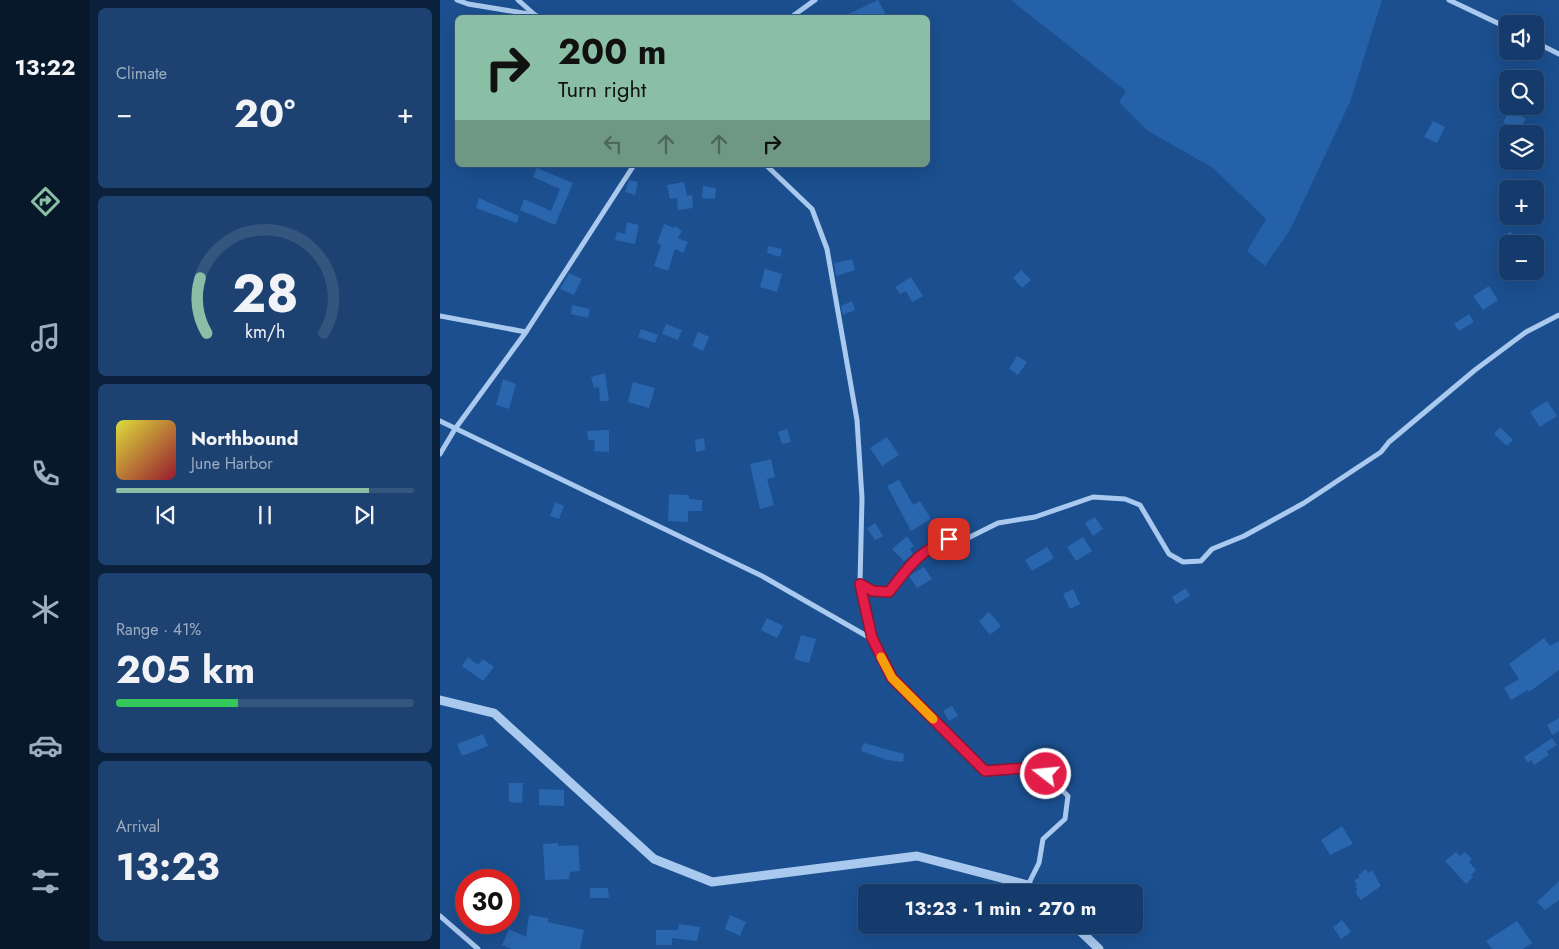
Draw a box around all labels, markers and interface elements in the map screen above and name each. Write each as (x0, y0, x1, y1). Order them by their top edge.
map controls (1499, 15, 1544, 280)
button: sound (1499, 15, 1544, 60)
text: 200 m (558, 27, 667, 77)
icon: right (475, 35, 540, 100)
text: 13:22 (15, 51, 75, 83)
text: Climate (116, 62, 167, 85)
button: search (1499, 70, 1544, 115)
text: Turn right (558, 73, 646, 105)
text: 20° (234, 86, 295, 141)
text: − (116, 93, 133, 134)
text: + (397, 93, 414, 134)
button: layers (1499, 125, 1544, 170)
icon: left (599, 130, 627, 158)
icon: ahead (652, 130, 680, 158)
icon: ahead (705, 130, 733, 158)
icon: right (758, 130, 786, 158)
button: + (1499, 180, 1544, 225)
icon: directions (28, 184, 63, 219)
button: − (1499, 235, 1544, 280)
text: 28 (232, 256, 298, 332)
text: km/h (245, 319, 285, 345)
icon: music (28, 320, 63, 355)
text: Northbound (191, 425, 298, 452)
text: June Harbor (191, 452, 273, 475)
icon: phone (28, 456, 63, 491)
icon: previous (152, 501, 180, 529)
icon: pause (251, 501, 279, 529)
icon: next (350, 501, 378, 529)
pin (928, 518, 970, 560)
icon: arrive (935, 525, 963, 553)
icon: climate (28, 592, 63, 627)
text: Range · 41% (116, 618, 201, 641)
text: 205 km (116, 642, 255, 697)
icon: car (28, 728, 63, 763)
position arrow (1019, 747, 1071, 799)
text: Arrival (116, 815, 160, 838)
text: 13:23 (116, 839, 220, 894)
icon: filters (28, 864, 63, 899)
speed limit sign: 30 (455, 869, 520, 934)
text: 13:23 · 1 min · 270 m (905, 895, 1096, 922)

